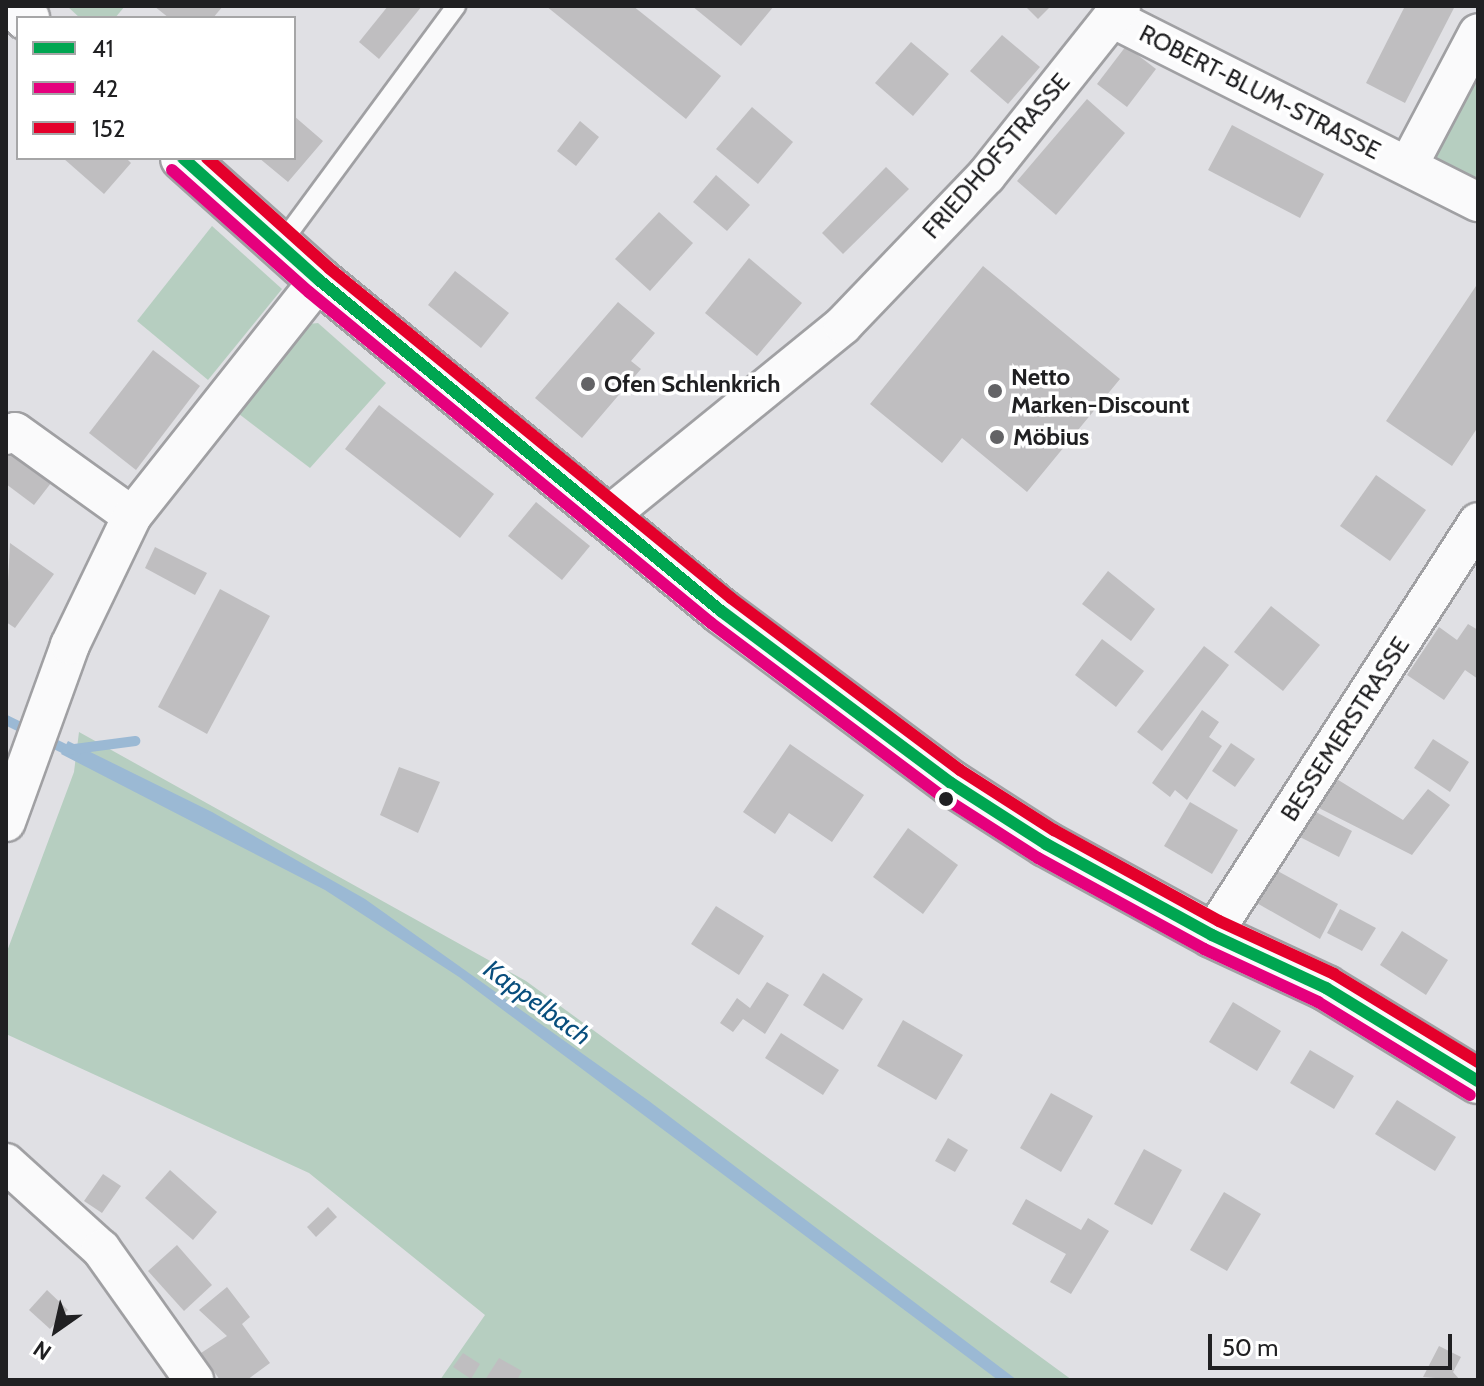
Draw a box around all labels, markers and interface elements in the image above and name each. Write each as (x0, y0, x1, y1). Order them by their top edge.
legend (16, 16, 296, 160)
street label: ROBERT-BLUM-STRASSE (1135, 19, 1385, 165)
text: 41 (92, 34, 114, 63)
street label: FRIEDHOFSTRASSE (916, 68, 1076, 244)
text: 42 (92, 74, 118, 103)
text: 152 (92, 114, 125, 143)
place label: Netto Marken-Discount (1011, 363, 1190, 419)
place label: Ofen Schlenkrich (604, 370, 780, 398)
marker: Ofen Schlenkrich (579, 375, 597, 393)
marker: Netto Marken-Discount (986, 382, 1004, 400)
place label: Möbius (1013, 423, 1089, 451)
marker: Möbius (988, 428, 1006, 446)
street label: BESSEMERSTRASSE (1275, 632, 1415, 826)
unlabelled marker (938, 791, 954, 807)
water label: Kappelbach (477, 954, 597, 1052)
north arrow (16, 1290, 96, 1370)
scale bar (1212, 1318, 1456, 1368)
text: 50 m (1222, 1333, 1278, 1362)
text: N (28, 1335, 56, 1366)

